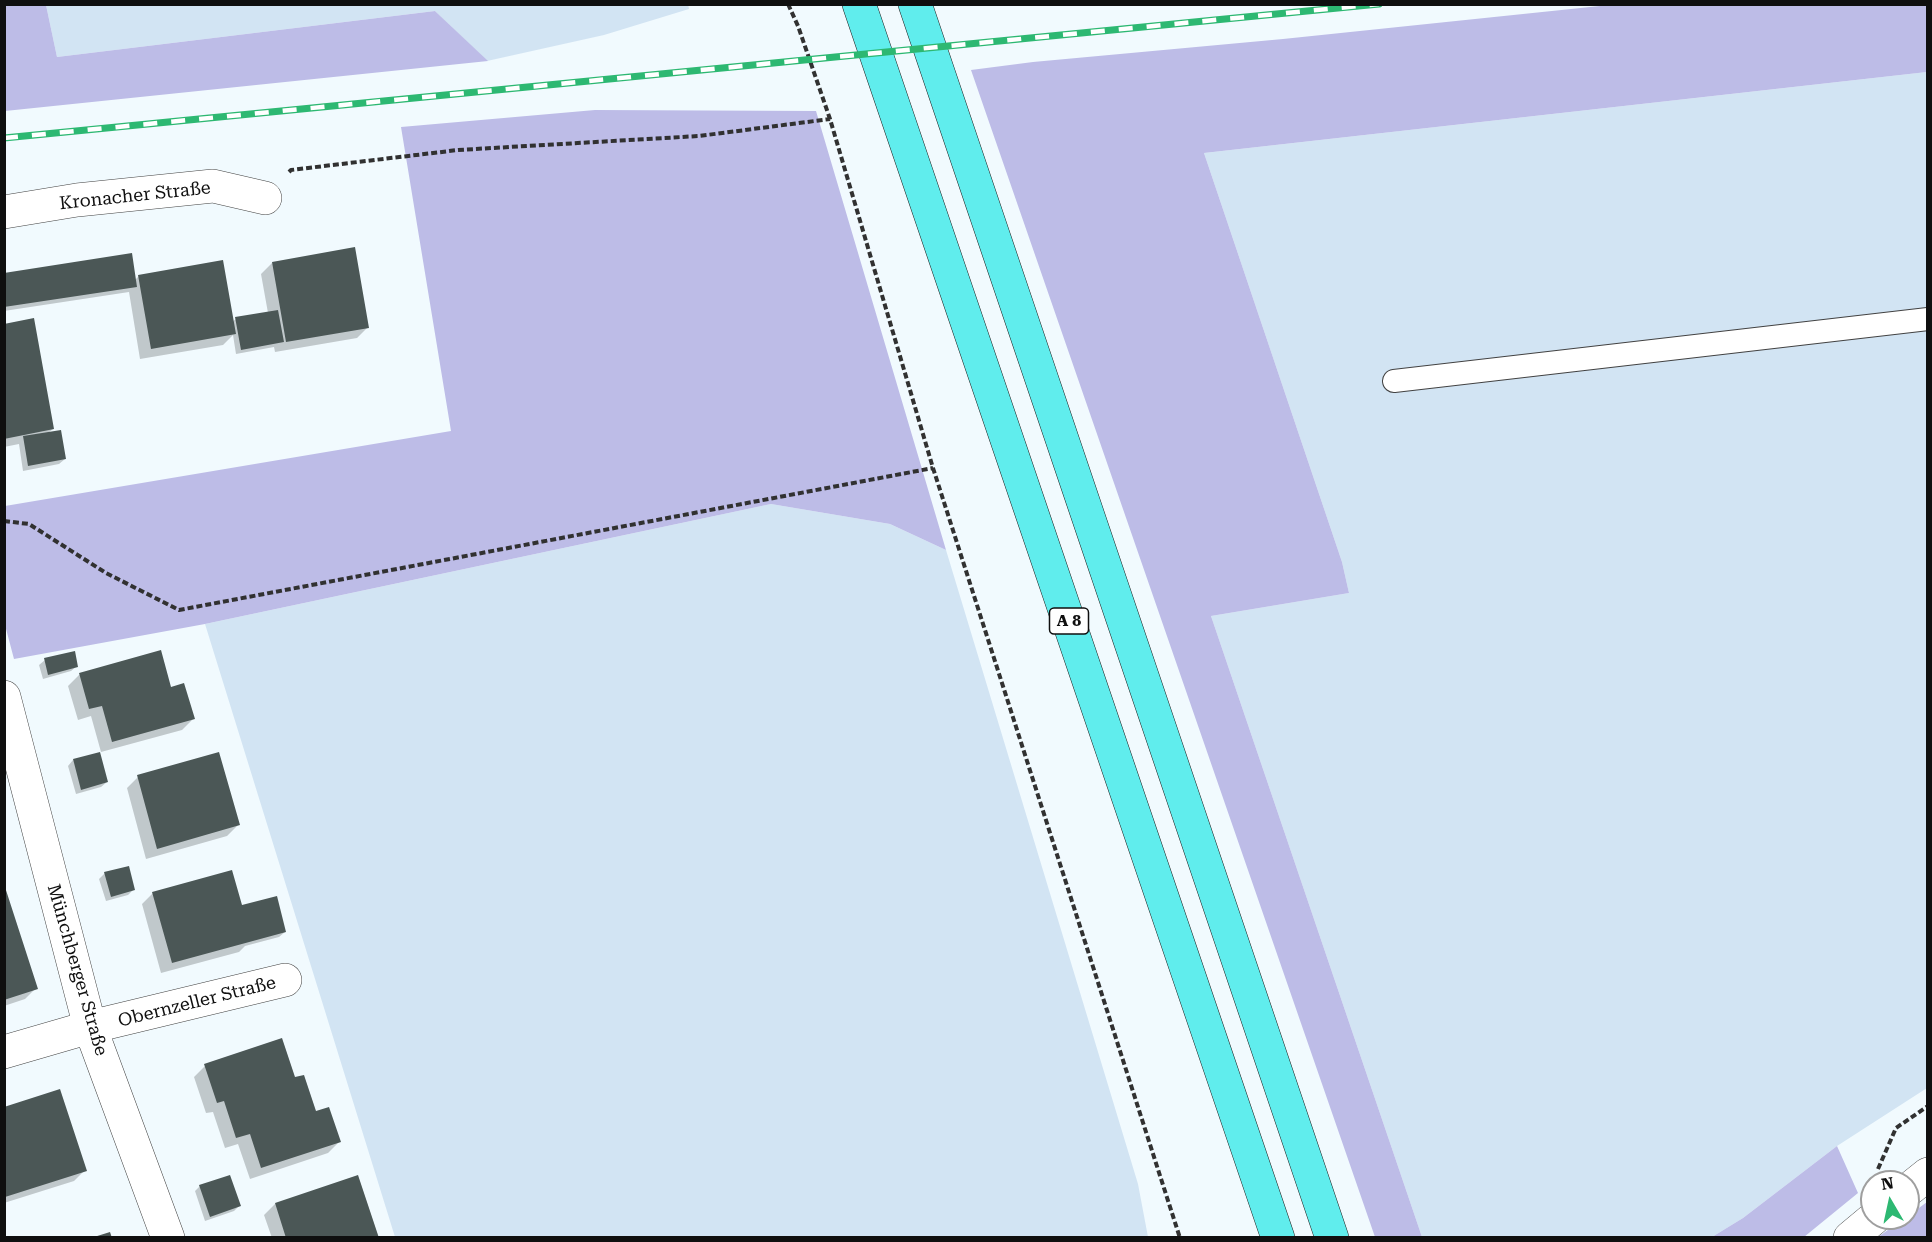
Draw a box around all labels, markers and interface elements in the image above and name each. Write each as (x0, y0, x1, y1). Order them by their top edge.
street label: Kronacher Straße (58, 177, 212, 215)
road number: A 8 (1050, 608, 1088, 634)
street label: Münchberger Straße (42, 882, 112, 1058)
street label: Obernzeller Straße (116, 972, 278, 1032)
north arrow (1860, 1170, 1920, 1230)
text: N (1880, 1173, 1895, 1194)

